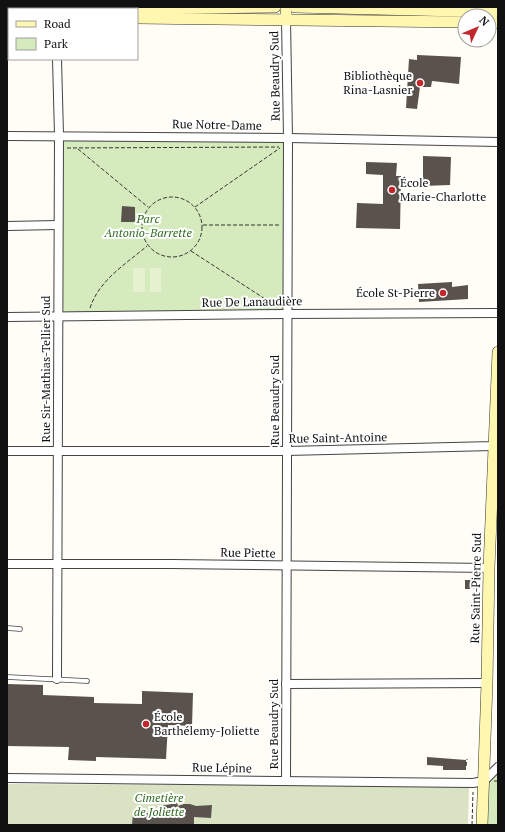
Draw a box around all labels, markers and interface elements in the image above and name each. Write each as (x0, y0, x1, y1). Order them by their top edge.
legend (8, 8, 138, 60)
north arrow (457, 8, 497, 48)
text: N (476, 13, 493, 29)
text: Road (44, 16, 71, 31)
street label: Rue Beaudry Sud (266, 30, 283, 121)
text: Park (44, 36, 69, 51)
place label: Bibliothèque Rina-Lasnier (343, 68, 412, 97)
marker: Bibliothèque Rina-Lasnier (415, 78, 425, 88)
street label: Rue Notre-Dame (172, 116, 262, 133)
place label: École Marie-Charlotte (400, 175, 486, 204)
marker: École Marie-Charlotte (387, 185, 397, 195)
park label: Parc Antonio-Barrette (103, 211, 192, 240)
place label: École St-Pierre (356, 285, 435, 300)
marker: École St-Pierre (438, 288, 448, 298)
street label: Rue De Lanaudière (202, 293, 302, 310)
street label: Rue Sir-Mathias-Tellier Sud (38, 295, 53, 443)
street label: Rue Beaudry Sud (267, 355, 282, 445)
street label: Rue Saint-Antoine (289, 429, 387, 446)
street label: Rue Saint-Pierre Sud (467, 532, 484, 643)
street label: Rue Piette (220, 545, 276, 560)
street label: Rue Beaudry Sud (266, 679, 281, 769)
place label: École Barthélemy-Joliette (154, 709, 259, 738)
marker: École Barthélemy-Joliette (141, 719, 151, 729)
street label: Rue Lépine (192, 759, 252, 776)
park label: Cimetière de Joliette (134, 790, 185, 819)

